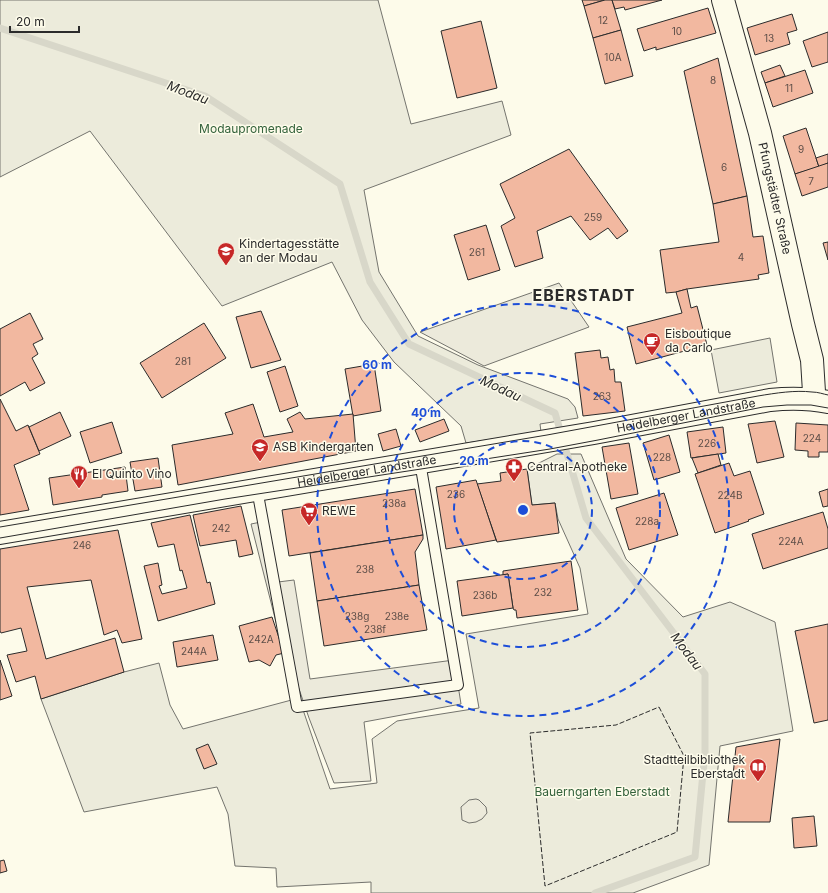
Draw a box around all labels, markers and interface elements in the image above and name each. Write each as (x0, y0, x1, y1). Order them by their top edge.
scale bar (10, 8, 79, 34)
text: 20 m (16, 14, 45, 29)
house number: 12 (598, 14, 608, 26)
house number: 10 (672, 25, 682, 37)
house number: 13 (764, 32, 774, 44)
house number: 10A (604, 51, 622, 63)
house number: 8 (710, 74, 716, 86)
water label: Modau (165, 77, 211, 107)
house number: 11 (785, 82, 793, 94)
park label: Modaupromenade (199, 121, 303, 136)
street label: Pfungstädter Straße (755, 141, 795, 256)
house number: 9 (798, 143, 804, 155)
house number: 6 (721, 161, 727, 173)
house number: 7 (808, 175, 814, 187)
house number: 259 (584, 211, 602, 223)
place label: Kindertagesstätte an der Modau (239, 236, 339, 265)
school or university icon: Kindertagesstätte an der Modau (216, 241, 236, 266)
house number: 261 (469, 246, 485, 258)
house number: 4 (738, 251, 744, 263)
district label: EBERSTADT (533, 285, 635, 305)
place label: Eisboutique da Carlo (665, 326, 731, 355)
cafe icon: Eisboutique da Carlo (642, 331, 662, 356)
house number: 281 (175, 355, 191, 367)
text: 60 m (362, 357, 392, 372)
water label: Modau (478, 372, 524, 405)
house number: 263 (593, 390, 611, 402)
street label: Heidelberger Landstraße (615, 395, 757, 436)
text: 40 m (411, 405, 441, 420)
house number: 224 (803, 432, 821, 444)
school or university icon: ASB Kindergarten (250, 437, 270, 462)
house number: 226 (698, 437, 716, 449)
place label: ASB Kindergarten (273, 439, 374, 454)
house number: 228 (653, 451, 671, 463)
street label: Heidelberger Landstraße (296, 452, 438, 490)
text: 20 m (459, 453, 489, 468)
pharmacy icon: Central-Apotheke (504, 457, 524, 482)
place label: Central-Apotheke (527, 459, 627, 474)
restaurant icon: El Quinto Vino (69, 464, 89, 489)
place label: El Quinto Vino (92, 466, 172, 481)
house number: 236 (447, 488, 465, 500)
house number: 224B (717, 489, 743, 501)
house number: 238a (382, 497, 406, 509)
supermarket icon: REWE (299, 501, 319, 526)
place label: REWE (322, 503, 356, 518)
centre of rings (516, 503, 530, 517)
house number: 228a (635, 515, 659, 527)
house number: 242 (212, 522, 230, 534)
house number: 224A (778, 535, 804, 547)
house number: 246 (73, 539, 91, 551)
house number: 238 (356, 563, 374, 575)
house number: 232 (534, 586, 552, 598)
house number: 236b (473, 589, 497, 601)
house number: 238g (345, 610, 369, 622)
house number: 238e (385, 610, 409, 622)
house number: 238f (364, 623, 386, 635)
water label: Modau (668, 629, 707, 673)
house number: 242A (248, 633, 274, 645)
house number: 244A (181, 645, 207, 657)
place label: Stadtteilbibliothek Eberstadt (644, 752, 745, 781)
library icon: Stadtteilbibliothek Eberstadt (748, 757, 768, 782)
park label: Bauerngarten Eberstadt (534, 784, 670, 799)

